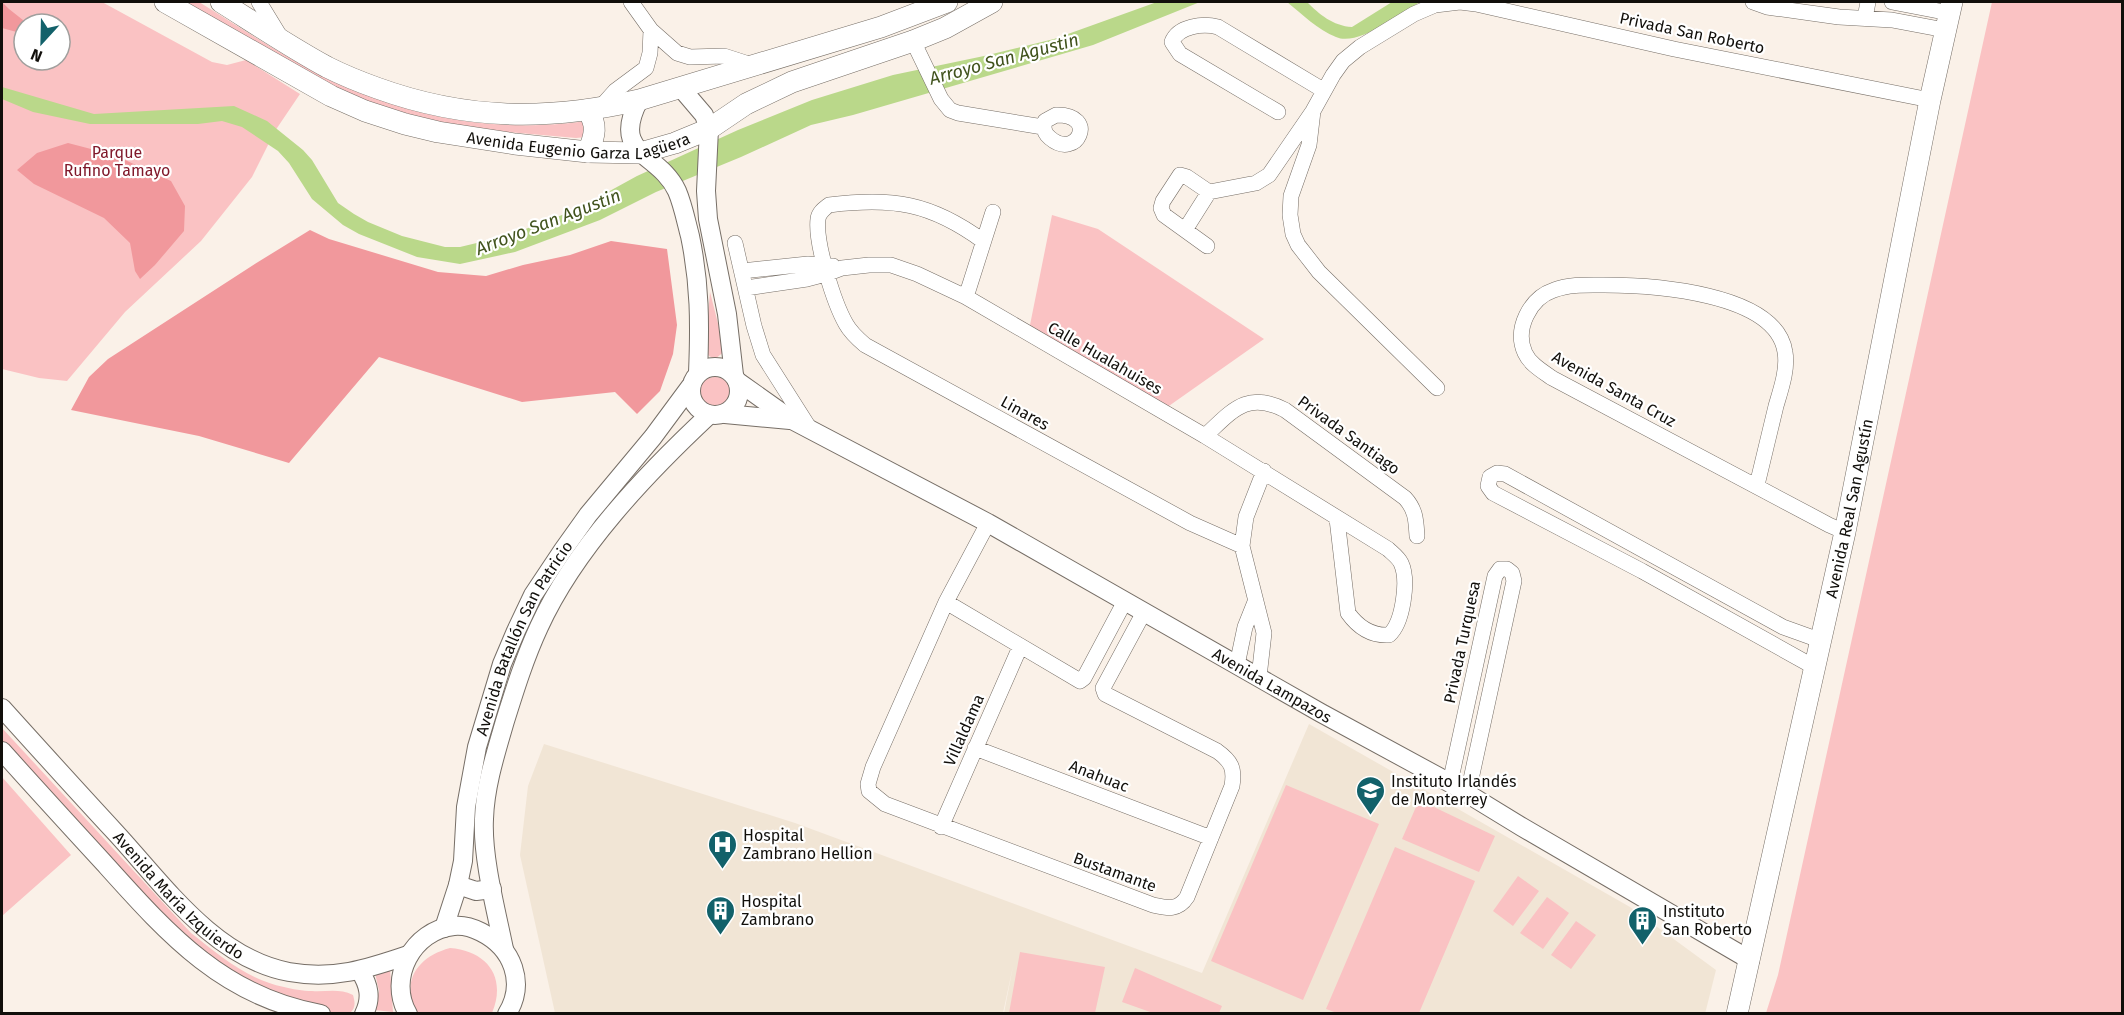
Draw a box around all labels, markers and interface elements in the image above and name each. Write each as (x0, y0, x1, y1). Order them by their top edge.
street label: Privada San Roberto (1618, 8, 1766, 58)
north arrow (12, 12, 72, 72)
water label: Arroyo San Agustin (926, 28, 1081, 90)
text: N (28, 45, 45, 66)
street label: Avenida Eugenio Garza Lagüera (465, 127, 693, 163)
park label: Parque Rufino Tamayo (64, 143, 170, 180)
water label: Arroyo San Agustin (471, 184, 624, 260)
street label: Calle Hualahuises (1045, 318, 1165, 398)
street label: Avenida Santa Cruz (1549, 347, 1679, 431)
street label: Linares (997, 392, 1053, 434)
street label: Privada Santiago (1294, 392, 1404, 478)
street label: Avenida Real San Agustín (1821, 417, 1877, 600)
street label: Avenida Batallón San Patricio (472, 537, 576, 738)
street label: Privada Turquesa (1440, 579, 1484, 705)
street label: Avenida Lampazos (1209, 644, 1335, 727)
street label: Villaldama (940, 691, 988, 769)
street label: Anahuac (1067, 756, 1132, 796)
place label: Instituto Irlandés de Monterrey (1391, 772, 1516, 809)
school or university icon: Instituto Irlandés de Monterrey (1354, 774, 1386, 816)
place label: Hospital Zambrano Hellion (743, 826, 873, 863)
street label: Avenida María Izquierdo (110, 827, 247, 963)
hospital icon: Hospital Zambrano Hellion (706, 828, 738, 870)
street label: Bustamante (1071, 848, 1159, 896)
place label: Hospital Zambrano (741, 892, 814, 929)
building icon: Hospital Zambrano (704, 894, 736, 936)
place label: Instituto San Roberto (1663, 902, 1752, 939)
building icon: Instituto San Roberto (1626, 904, 1658, 946)

